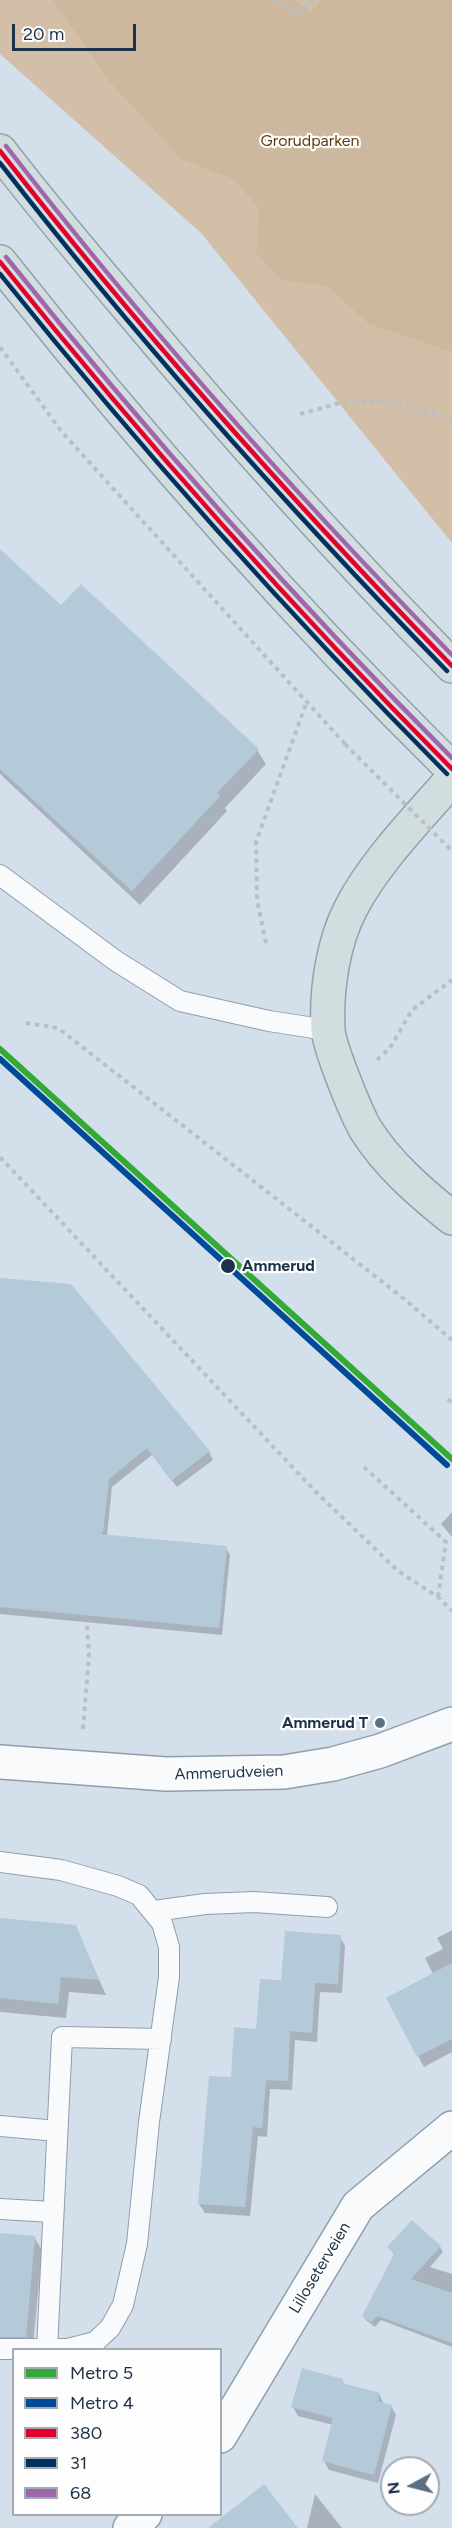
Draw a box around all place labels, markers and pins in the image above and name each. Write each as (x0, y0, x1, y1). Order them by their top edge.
place label: Ammerud (242, 1256, 315, 1276)
marker: Ammerud (219, 1257, 237, 1275)
place label: Ammerud T (282, 1713, 368, 1733)
marker: Ammerud T (373, 1716, 387, 1730)

